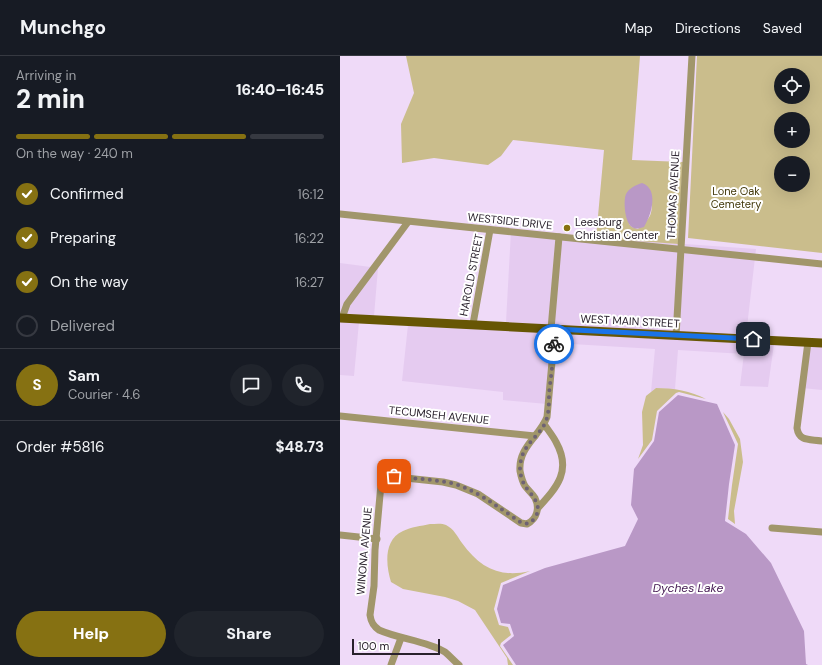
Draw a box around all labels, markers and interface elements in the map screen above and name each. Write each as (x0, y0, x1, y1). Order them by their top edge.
text: Munchgo (20, 15, 106, 40)
text: Map (625, 19, 653, 37)
text: Directions (675, 19, 741, 37)
text: Saved (763, 19, 802, 37)
text: Arriving in (16, 67, 76, 84)
map controls (774, 68, 810, 192)
button: locate (774, 68, 810, 104)
text: 16:40–16:45 (236, 80, 324, 100)
text: 2 min (16, 82, 85, 116)
button: + (774, 112, 810, 148)
text: On the way · 240 m (16, 145, 133, 162)
street label: THOMAS AVENUE (664, 150, 682, 240)
button: − (774, 156, 810, 192)
icon: check (16, 183, 38, 205)
text: Confirmed (50, 184, 124, 204)
park label: Lone Oak Cemetery (711, 184, 761, 211)
text: 16:12 (298, 186, 324, 203)
street label: WESTSIDE DRIVE (467, 210, 553, 232)
place label: Leesburg Christian Center (575, 215, 658, 242)
marker: Leesburg Christian Center (562, 223, 572, 233)
icon: check (16, 227, 38, 249)
text: Preparing (50, 228, 116, 248)
text: 16:22 (294, 230, 324, 247)
street label: HAROLD STREET (456, 233, 486, 317)
icon: check (16, 271, 38, 293)
text: On the way (50, 272, 129, 292)
text: 16:27 (295, 274, 324, 291)
street label: WEST MAIN STREET (580, 311, 680, 331)
text: Delivered (50, 316, 115, 336)
pin (736, 322, 770, 356)
courier (534, 324, 574, 364)
icon: home (742, 328, 764, 350)
icon: bike (543, 333, 565, 355)
button: chat (230, 364, 272, 406)
button: phone (282, 364, 324, 406)
text: Sam (68, 366, 100, 386)
text: S (32, 375, 42, 395)
text: Courier · 4.6 (68, 386, 140, 403)
street label: TECUMSEH AVENUE (388, 403, 490, 427)
text: Order #5816 (16, 437, 104, 457)
text: $48.73 (275, 437, 324, 457)
pin (377, 459, 411, 493)
icon: bag (383, 465, 405, 487)
street label: WINONA AVENUE (353, 507, 375, 595)
water label: Dyches Lake (653, 580, 723, 596)
button: Help (16, 611, 166, 657)
button: Share (174, 611, 324, 657)
scale bar (352, 637, 440, 656)
text: 100 m (358, 639, 389, 653)

